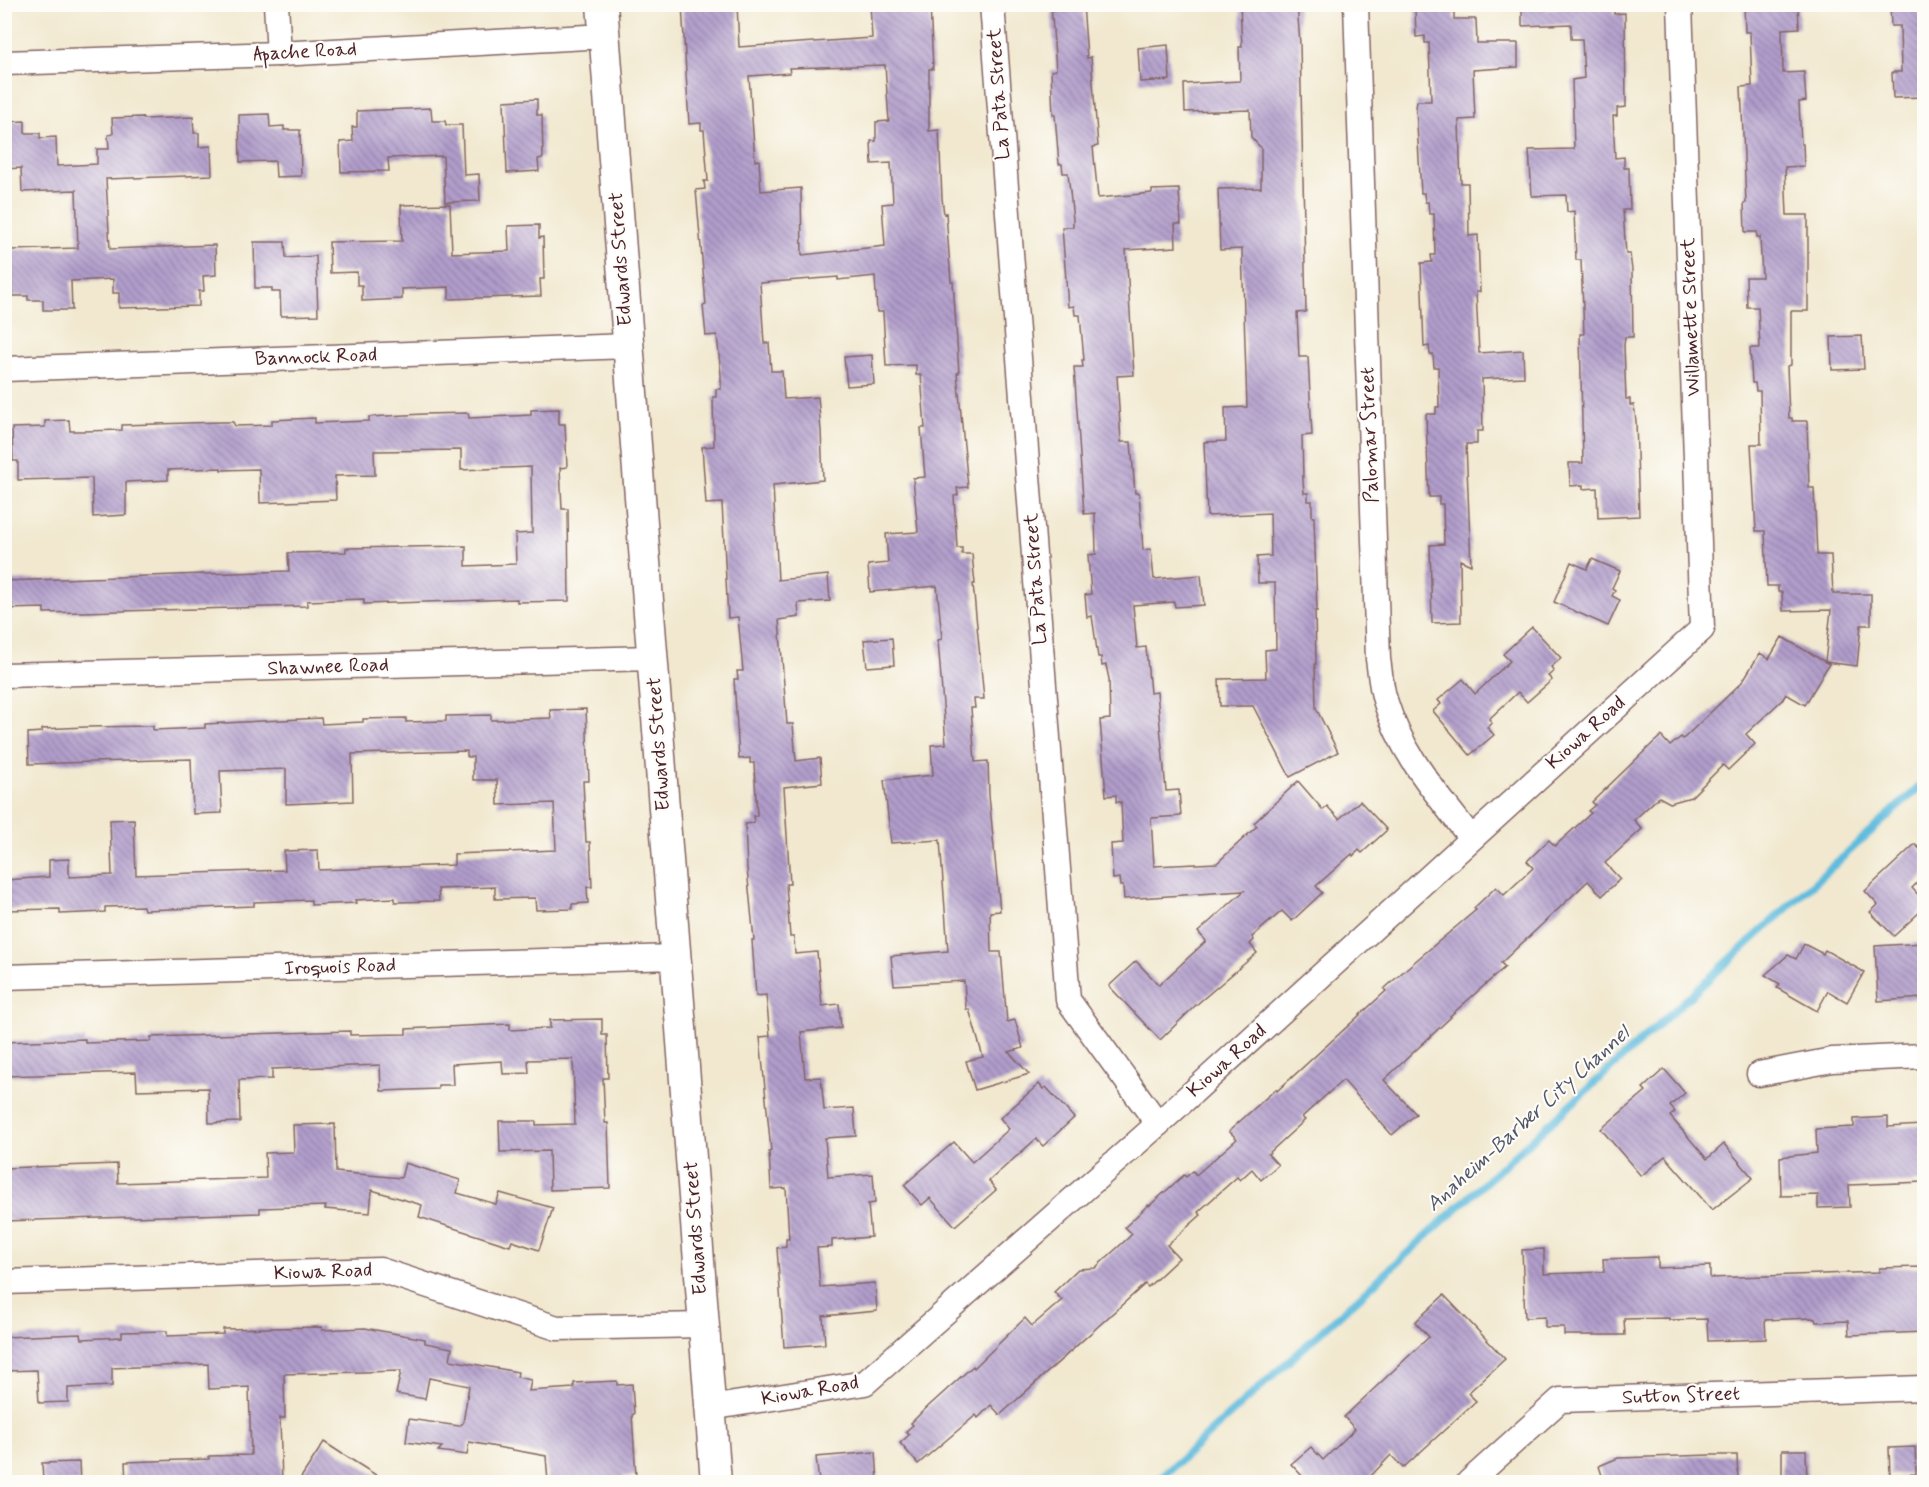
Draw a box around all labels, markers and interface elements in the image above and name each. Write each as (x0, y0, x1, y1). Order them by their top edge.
street label: La Pata Street (981, 27, 1017, 161)
street label: Apache Road (252, 36, 358, 69)
street label: Edwards Street (603, 191, 639, 327)
street label: Willamette Street (1675, 237, 1707, 397)
street label: Bannock Road (254, 341, 378, 373)
street label: Palomar Street (1354, 367, 1386, 503)
street label: La Pata Street (1018, 512, 1054, 646)
street label: Shawnee Road (267, 651, 389, 683)
street label: Edwards Street (641, 676, 677, 812)
street label: Kiowa Road (1540, 690, 1632, 776)
street label: Iroquois Road (283, 952, 397, 982)
street label: Kiowa Road (1181, 1018, 1273, 1104)
water label: Anaheim-Barber City Channel (1420, 1018, 1638, 1218)
street label: Edwards Street (678, 1160, 714, 1296)
street label: Kiowa Road (273, 1257, 373, 1287)
street label: Kiowa Road (759, 1369, 861, 1413)
street label: Sutton Street (1621, 1380, 1741, 1412)

